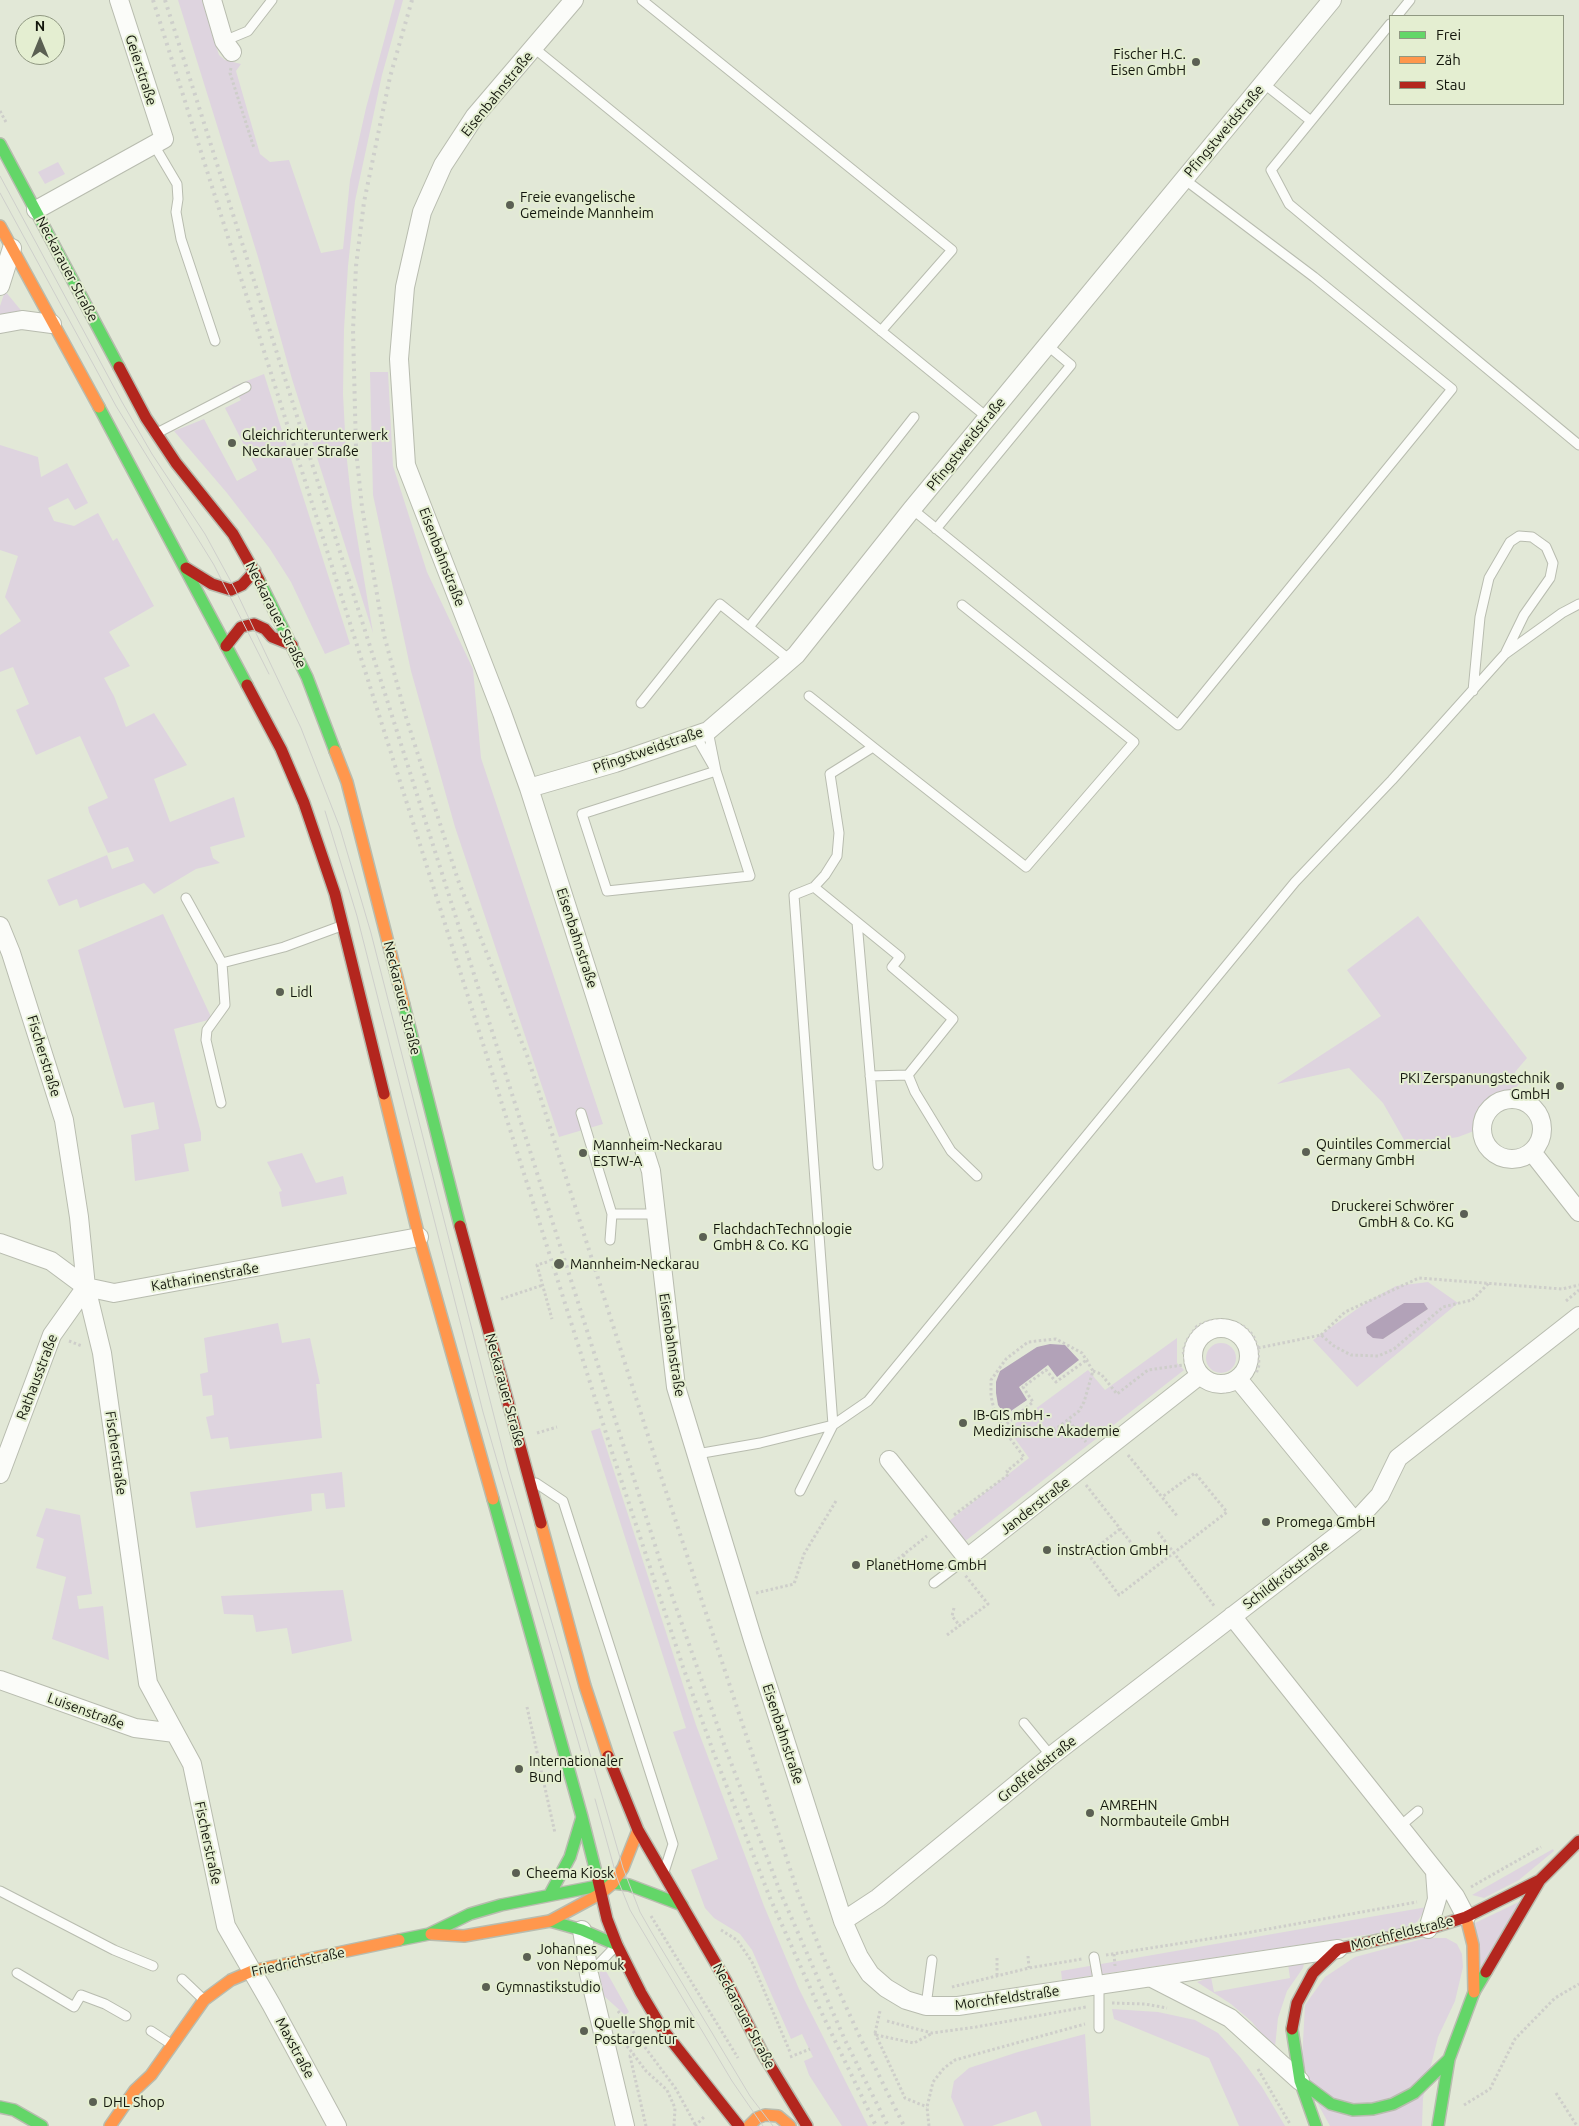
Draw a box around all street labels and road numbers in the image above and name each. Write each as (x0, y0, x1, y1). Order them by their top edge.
street label: Geierstraße (122, 32, 160, 108)
street label: Eisenbahnstraße (458, 48, 536, 140)
street label: Pfingstweidstraße (1181, 81, 1267, 181)
street label: Neckarauer Straße (32, 214, 102, 324)
street label: Pfingstweidstraße (923, 394, 1009, 494)
street label: Eisenbahnstraße (415, 505, 469, 609)
street label: Neckarauer Straße (242, 559, 310, 671)
street label: Pfingstweidstraße (591, 723, 705, 777)
street label: Eisenbahnstraße (553, 886, 601, 990)
street label: Neckarauer Straße (380, 939, 424, 1057)
street label: Fischerstraße (24, 1013, 64, 1099)
street label: Katharinenstraße (150, 1259, 260, 1295)
street label: Eisenbahnstraße (656, 1292, 688, 1398)
street label: Neckarauer Straße (482, 1331, 528, 1449)
street label: Rathausstraße (13, 1332, 61, 1422)
street label: Fischerstraße (102, 1410, 130, 1496)
street label: Janderstraße (997, 1474, 1073, 1538)
street label: Schildkrötstraße (1240, 1537, 1332, 1613)
street label: Eisenbahnstraße (759, 1682, 807, 1786)
street label: Luisenstraße (45, 1689, 127, 1733)
street label: Großfeldstraße (994, 1732, 1080, 1806)
street label: Fischerstraße (191, 1800, 225, 1886)
street label: Morchfeldstraße (1349, 1912, 1455, 1954)
street label: Friedrichstraße (250, 1944, 346, 1980)
street label: Neckarauer Straße (709, 1961, 779, 2071)
street label: Morchfeldstraße (954, 1982, 1060, 2014)
street label: Maxstraße (272, 2015, 318, 2081)

